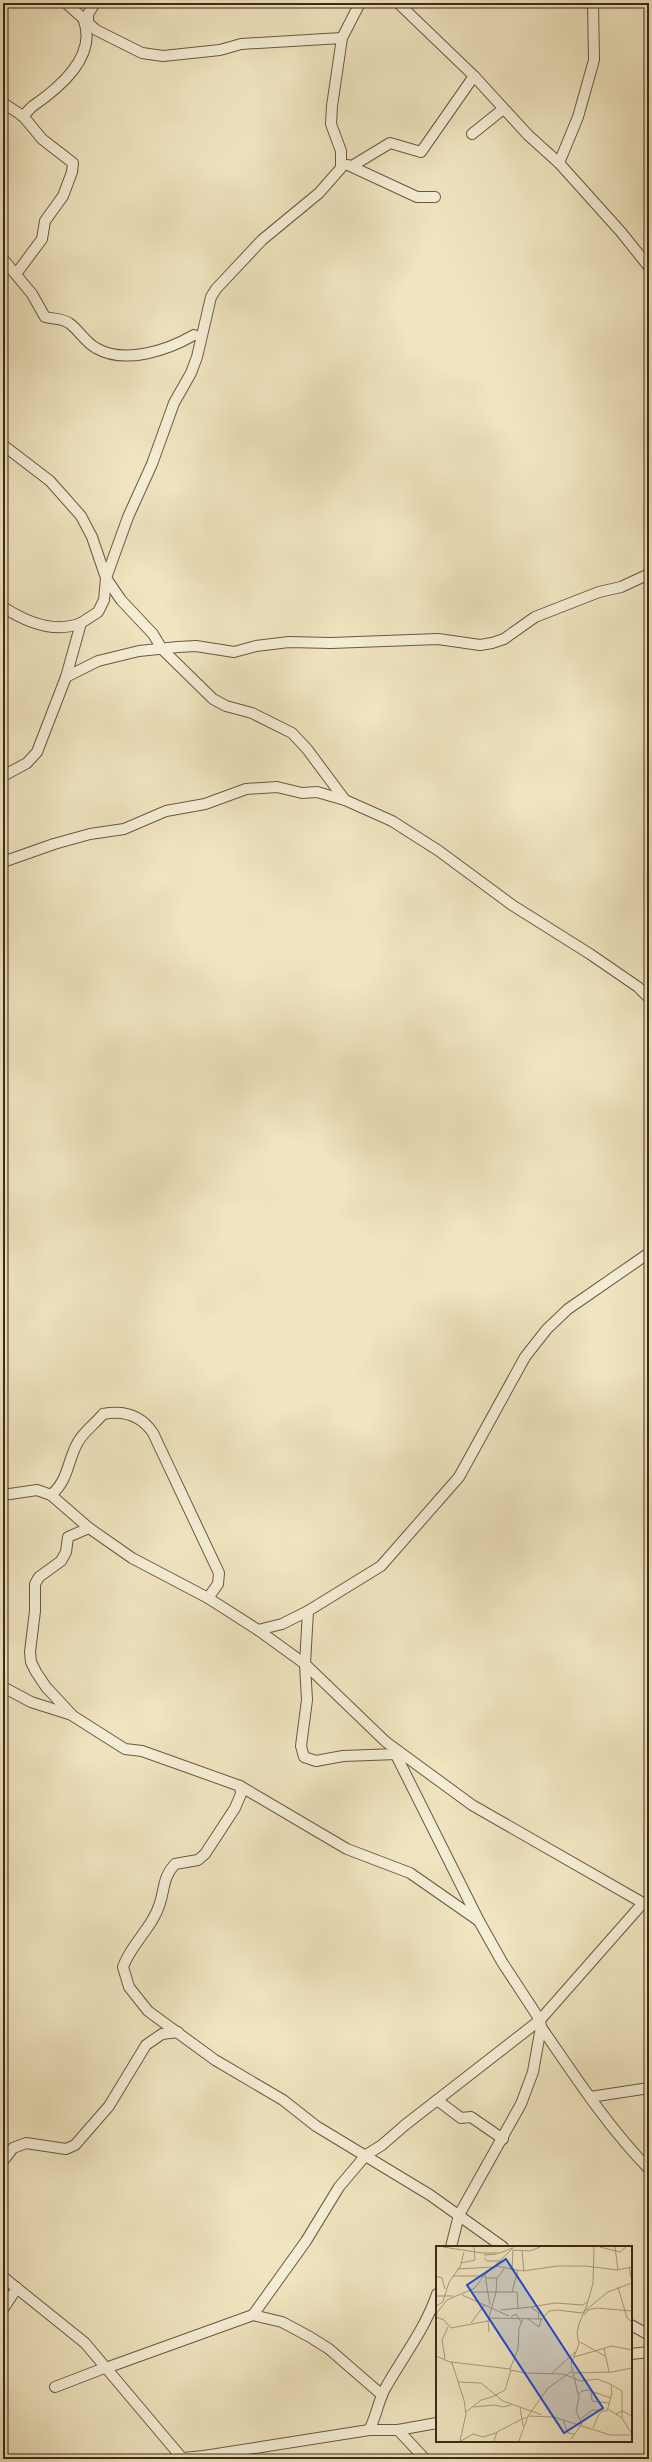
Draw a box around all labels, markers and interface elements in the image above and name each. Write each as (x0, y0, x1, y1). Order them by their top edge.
inset map (436, 2246, 632, 2442)

